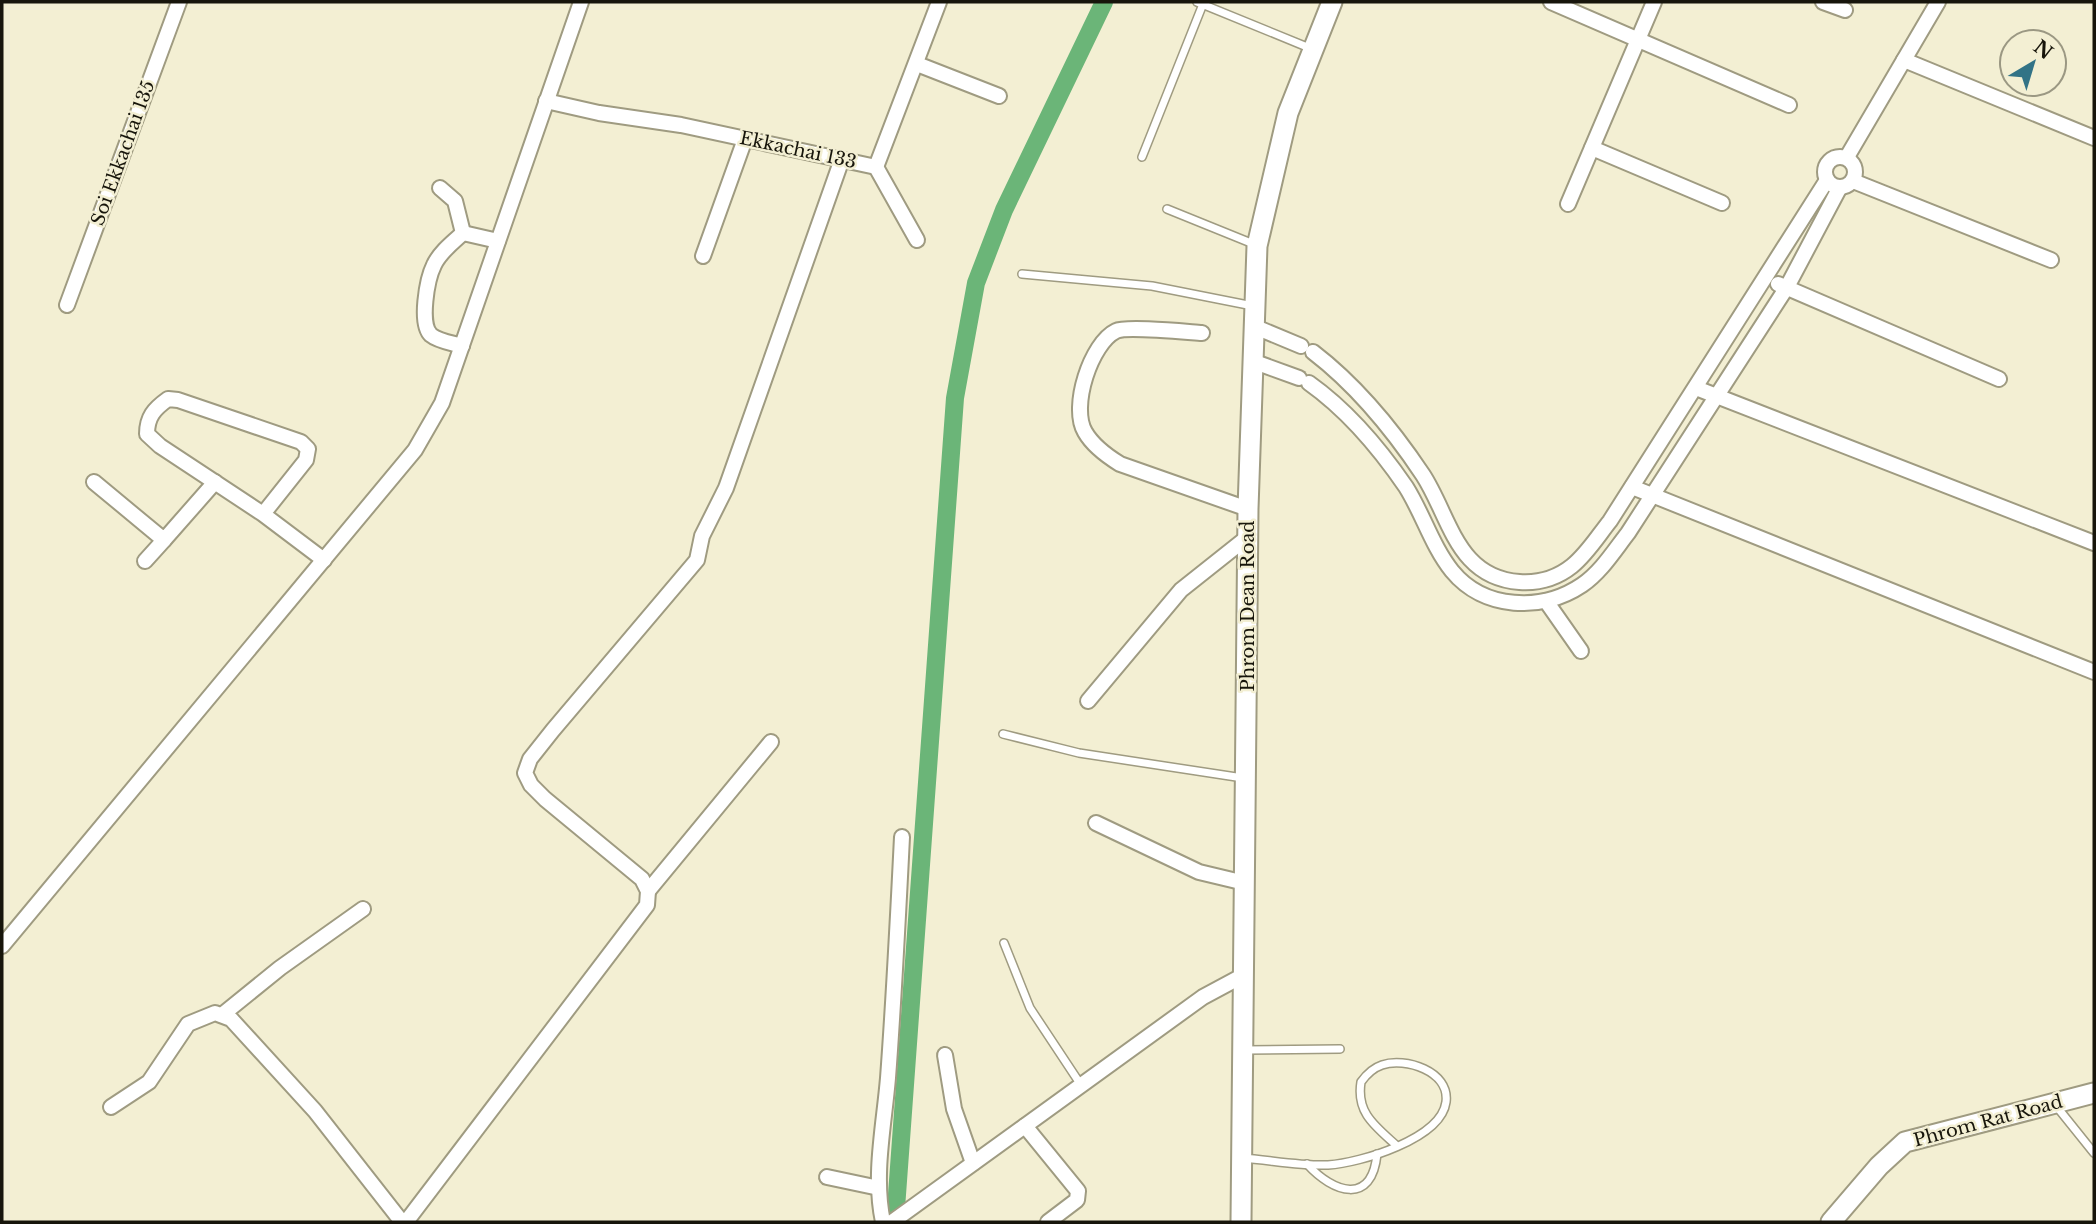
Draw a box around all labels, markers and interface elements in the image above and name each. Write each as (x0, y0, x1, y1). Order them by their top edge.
north arrow (1998, 28, 2068, 98)
text: N (2029, 35, 2057, 65)
street label: Soi Ekkachai 135 (87, 78, 159, 228)
street label: Ekkachai 133 (738, 127, 858, 173)
street label: Phrom Dean Road (1237, 520, 1259, 692)
street label: Phrom Rat Road (1911, 1091, 2065, 1151)

